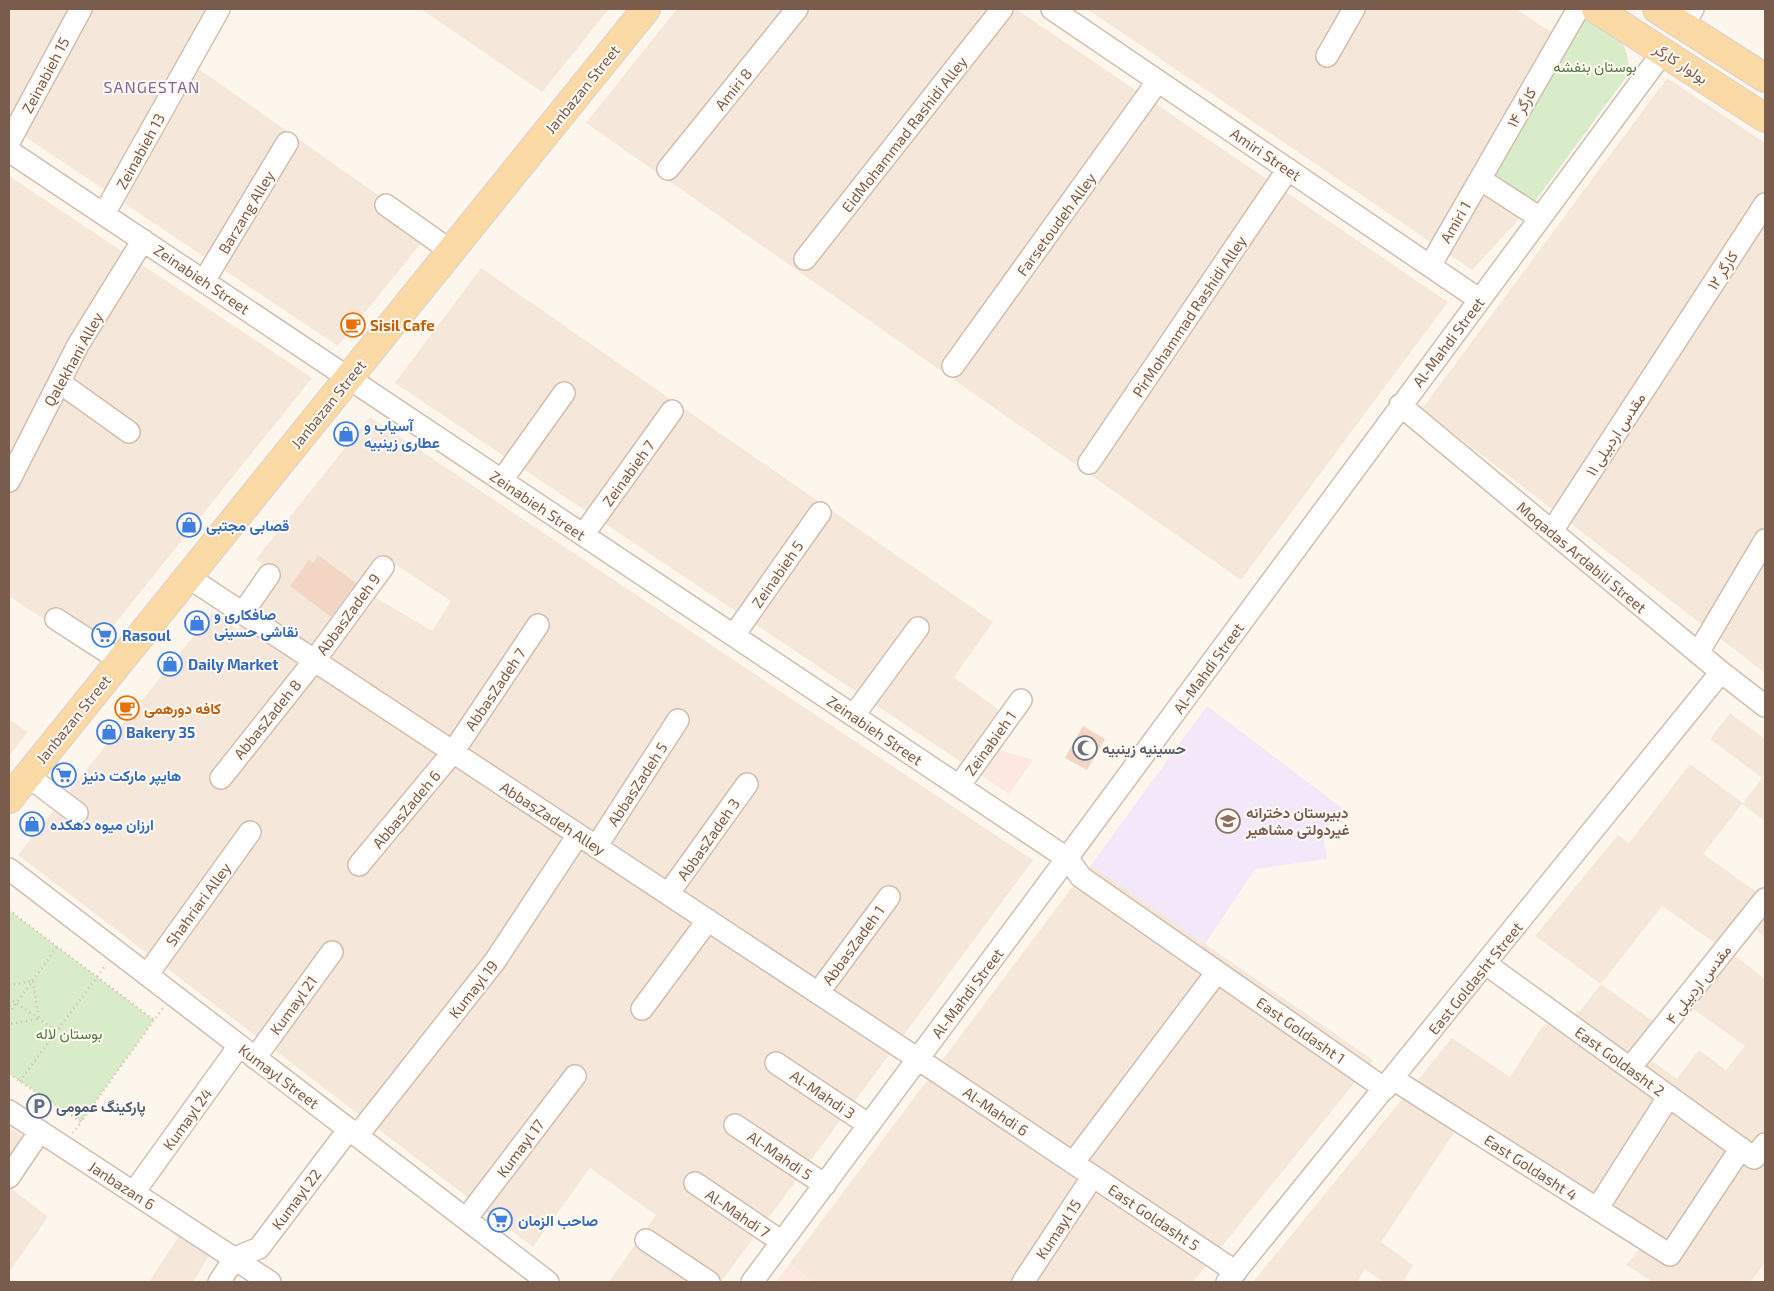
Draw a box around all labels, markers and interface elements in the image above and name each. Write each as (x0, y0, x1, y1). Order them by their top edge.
street label: Zeinabieh 15 (17, 34, 73, 116)
street label: بولوار کارگر (1649, 38, 1711, 88)
street label: Janbazan Street (541, 41, 623, 137)
street label: EidMohammad Rashidi Alley (838, 52, 970, 216)
park label: بوستان بنفشه (1553, 57, 1637, 76)
street label: Amiri 8 (711, 65, 755, 113)
district label: SANGESTAN (104, 77, 200, 96)
street label: کارگر ۱۴ (1502, 84, 1541, 131)
street label: Zeinabieh 13 (112, 110, 168, 192)
street label: Amiri Street (1227, 124, 1305, 184)
street label: Barzang Alley (214, 167, 278, 257)
street label: Farsetoudeh Alley (1013, 169, 1099, 279)
street label: Amiri 1 (1436, 198, 1474, 246)
street label: PirMohammad Rashidi Alley (1128, 232, 1250, 400)
street label: Zeinabieh Street (151, 240, 253, 318)
street label: کارگر ۱۲ (1703, 247, 1742, 293)
street label: Al-Mahdi Street (1408, 293, 1488, 390)
street label: Qalekhani Alley (40, 309, 107, 410)
cafe icon: Sisil Cafe (340, 312, 366, 338)
place label: Sisil Cafe (370, 316, 435, 334)
street label: Janbazan Street (287, 356, 369, 452)
street label: مقدس اردبیلی ۱۱ (1581, 389, 1650, 480)
place label: آسیاب و عطاری زینبیه (364, 416, 440, 452)
shop icon: آسیاب و عطاری زینبیه (333, 421, 359, 447)
street label: Zeinabieh 7 (598, 436, 658, 510)
street label: Zeinabieh Street (487, 466, 589, 544)
street label: Moqadas Ardabili Street (1514, 498, 1651, 617)
shop icon: قصابی مجتبی (176, 512, 202, 538)
place label: قصابی مجتبی (206, 516, 289, 535)
street label: Zeinabieh 5 (747, 537, 807, 611)
street label: AbbasZadeh 9 (312, 570, 384, 658)
place label: صافکاری و نقاشی حسینی (214, 605, 298, 641)
shop icon: صافکاری و نقاشی حسینی (184, 610, 210, 636)
street label: Al-Mahdi Street (1169, 619, 1247, 717)
supermarket icon: Rasoul (91, 622, 117, 648)
place label: Rasoul (122, 626, 171, 644)
street label: AbbasZadeh 7 (461, 644, 529, 734)
shop icon: Daily Market (157, 651, 183, 677)
place label: Daily Market (188, 655, 278, 674)
street label: Janbazan Street (32, 671, 114, 767)
street label: AbbasZadeh 8 (230, 676, 304, 762)
street label: Zeinabieh Street (824, 691, 926, 769)
cafe icon: کافه دورهمی (114, 695, 140, 721)
place label: کافه دورهمی (144, 699, 221, 718)
street label: Zeinabieh 1 (961, 707, 1019, 779)
shop icon: Bakery 35 (96, 719, 122, 745)
place label: Bakery 35 (126, 723, 195, 742)
mosque icon: حسینیه زینبیه (1072, 735, 1098, 761)
street label: AbbasZadeh 5 (603, 739, 671, 829)
place label: حسینیه زینبیه (1102, 739, 1186, 758)
supermarket icon: هایپر مارکت دنیز (51, 762, 77, 788)
place label: هایپر مارکت دنیز (81, 766, 181, 786)
street label: AbbasZadeh 6 (368, 766, 444, 852)
street label: AbbasZadeh Alley (497, 777, 609, 859)
street label: AbbasZadeh 3 (673, 794, 743, 884)
place label: دبیرستان دخترانه غیردولتی مشاهیر (1245, 803, 1350, 839)
school or university icon: دبیرستان دخترانه غیردولتی مشاهیر (1215, 808, 1241, 834)
shop icon: ارزان میوه دهکده (19, 811, 45, 837)
place label: ارزان میوه دهکده (50, 815, 154, 834)
street label: Shahriari Alley (162, 859, 234, 949)
street label: AbbasZadeh 1 (818, 902, 888, 988)
street label: East Goldasht Street (1424, 918, 1526, 1038)
street label: مقدس اردبیلی ۴ (1662, 941, 1736, 1028)
street label: Al-Mahdi Street (927, 944, 1007, 1041)
street label: Kumayl 19 (445, 956, 501, 1022)
street label: Kumayl 21 (266, 972, 320, 1038)
street label: East Goldasht 1 (1253, 993, 1349, 1067)
street label: East Goldasht 2 (1572, 1022, 1668, 1100)
park label: بوستان لاله (36, 1024, 102, 1043)
street label: Kumayl Street (235, 1040, 323, 1112)
street label: Al-Mahdi 3 (787, 1066, 859, 1122)
street label: Al-Mahdi 6 (960, 1083, 1032, 1139)
street label: Kumayl 24 (159, 1085, 215, 1153)
parking icon: پارکینگ عمومی (26, 1093, 52, 1119)
place label: پارکینگ عمومی (56, 1097, 146, 1117)
street label: Kumayl 17 (492, 1115, 548, 1180)
street label: Al-Mahdi 5 (744, 1127, 816, 1183)
street label: East Goldasht 4 (1481, 1130, 1581, 1204)
street label: Janbazan 6 (85, 1157, 159, 1213)
street label: Kumayl 22 (267, 1165, 325, 1233)
street label: East Goldasht 5 (1105, 1180, 1203, 1254)
street label: Al-Mahdi 7 (702, 1185, 774, 1241)
street label: Kumayl 15 (1031, 1196, 1085, 1262)
supermarket icon: صاحب الزمان (487, 1207, 513, 1233)
place label: صاحب الزمان (518, 1211, 599, 1230)

